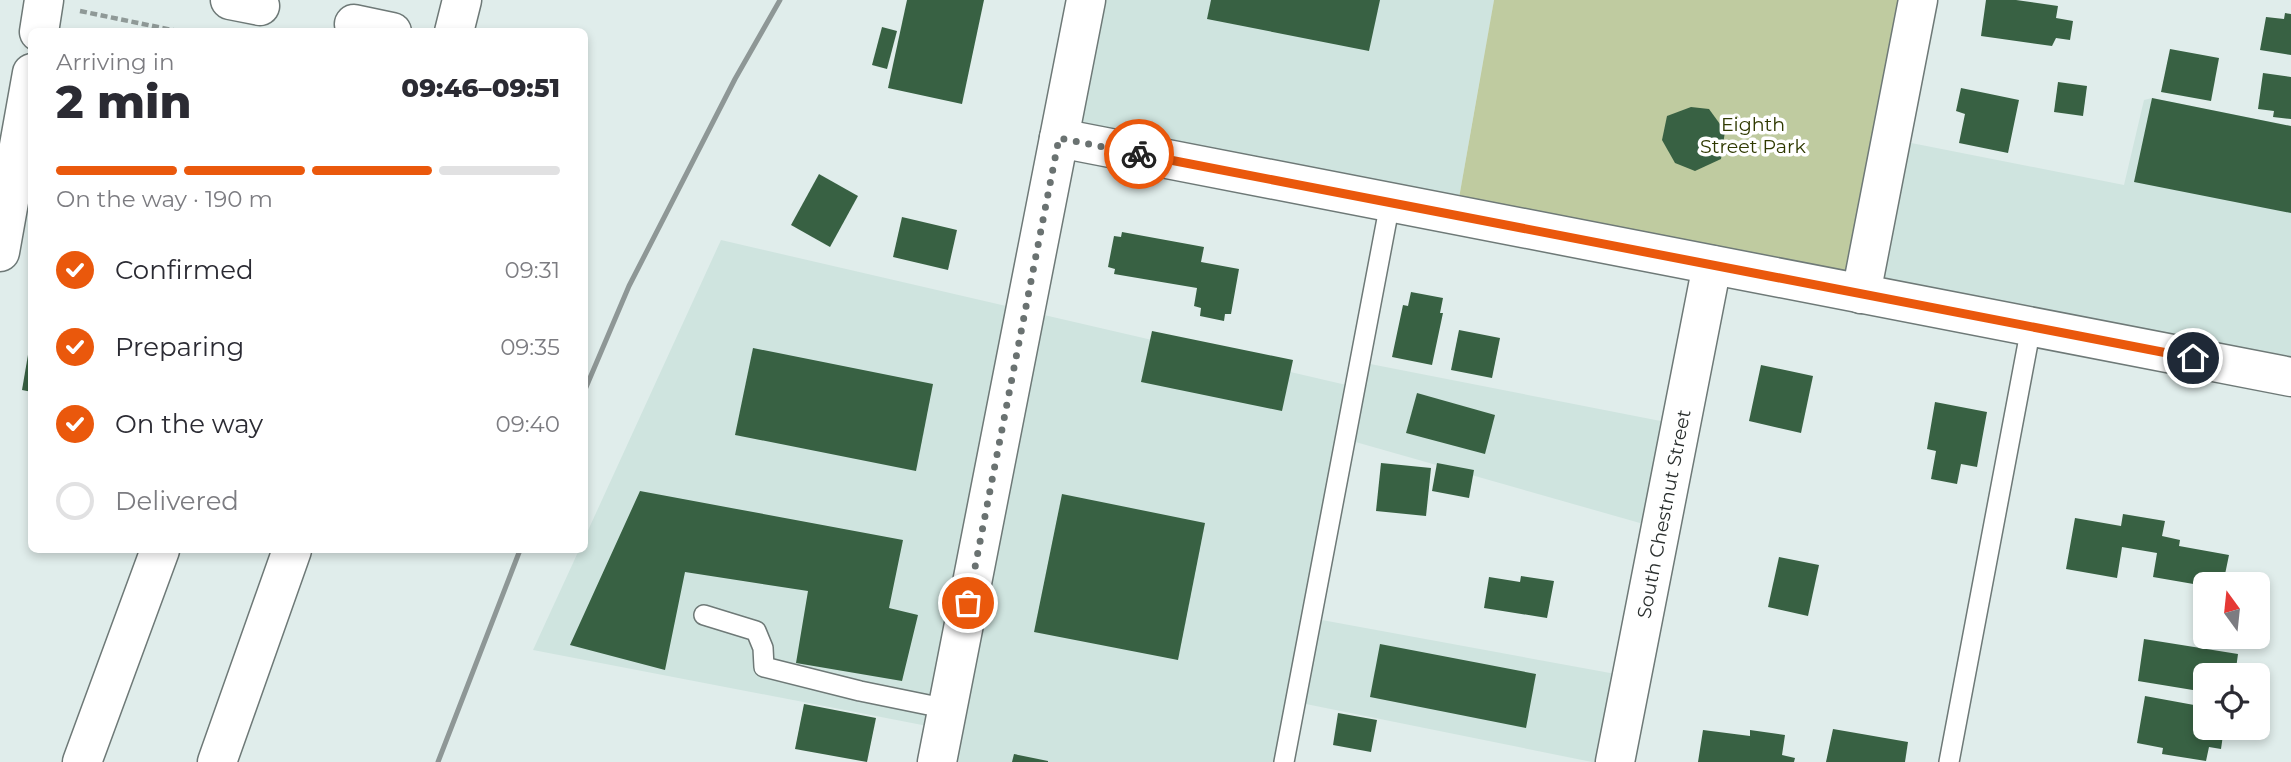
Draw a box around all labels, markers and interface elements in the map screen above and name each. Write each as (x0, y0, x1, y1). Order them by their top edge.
text: Arriving in (56, 48, 175, 76)
text: 09:46–09:51 (401, 72, 560, 104)
text: 2 min (56, 73, 191, 130)
park label: Eighth Street Park (1700, 113, 1807, 158)
courier (1104, 119, 1174, 189)
icon: bike (1120, 135, 1158, 173)
text: On the way · 190 m (56, 185, 273, 213)
icon: check (56, 251, 94, 289)
text: Confirmed (115, 254, 254, 286)
text: 09:31 (505, 256, 560, 284)
icon: check (56, 328, 94, 366)
pin (2163, 328, 2223, 388)
text: Preparing (115, 331, 244, 363)
text: 09:35 (500, 333, 560, 361)
icon: home (2174, 339, 2212, 377)
icon: check (56, 405, 94, 443)
street label: South Chestnut Street (1632, 407, 1696, 620)
text: On the way (115, 408, 263, 440)
text: 09:40 (495, 410, 560, 438)
text: Delivered (115, 485, 239, 517)
north arrow (2193, 572, 2270, 649)
map controls (2193, 572, 2270, 740)
pin (938, 573, 998, 633)
icon: bag (949, 584, 987, 622)
button: locate (2193, 663, 2270, 740)

